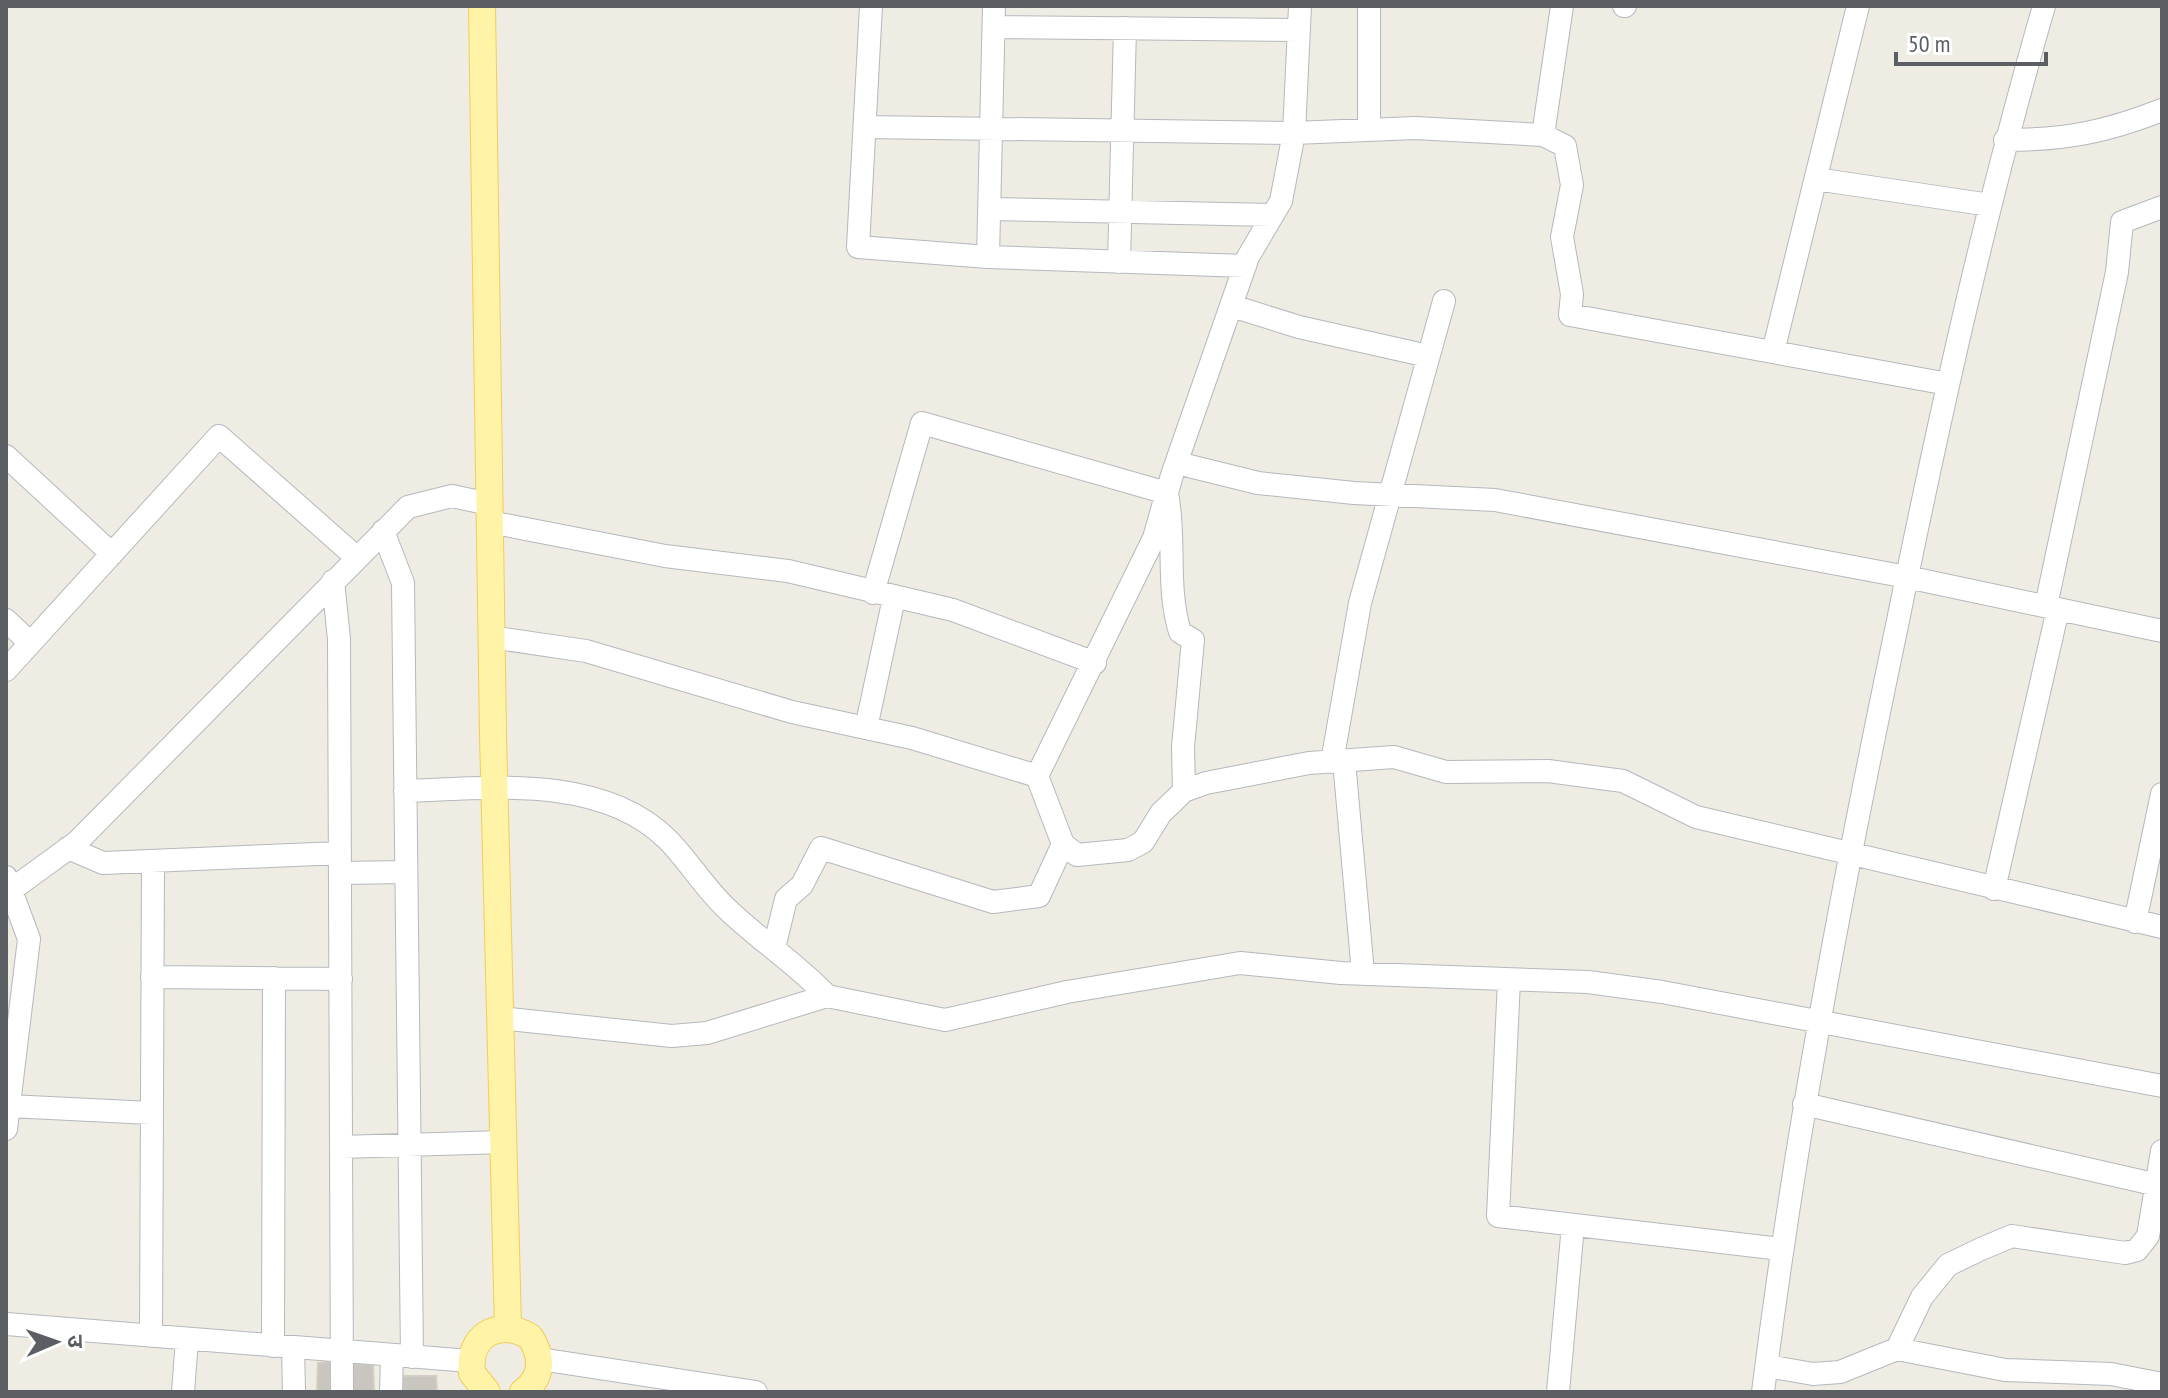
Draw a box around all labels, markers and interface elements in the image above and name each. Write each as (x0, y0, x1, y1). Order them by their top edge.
scale bar (1896, 16, 2046, 66)
text: 50 m (1908, 28, 1950, 59)
north arrow (16, 1302, 96, 1382)
text: उ (62, 1334, 90, 1349)

